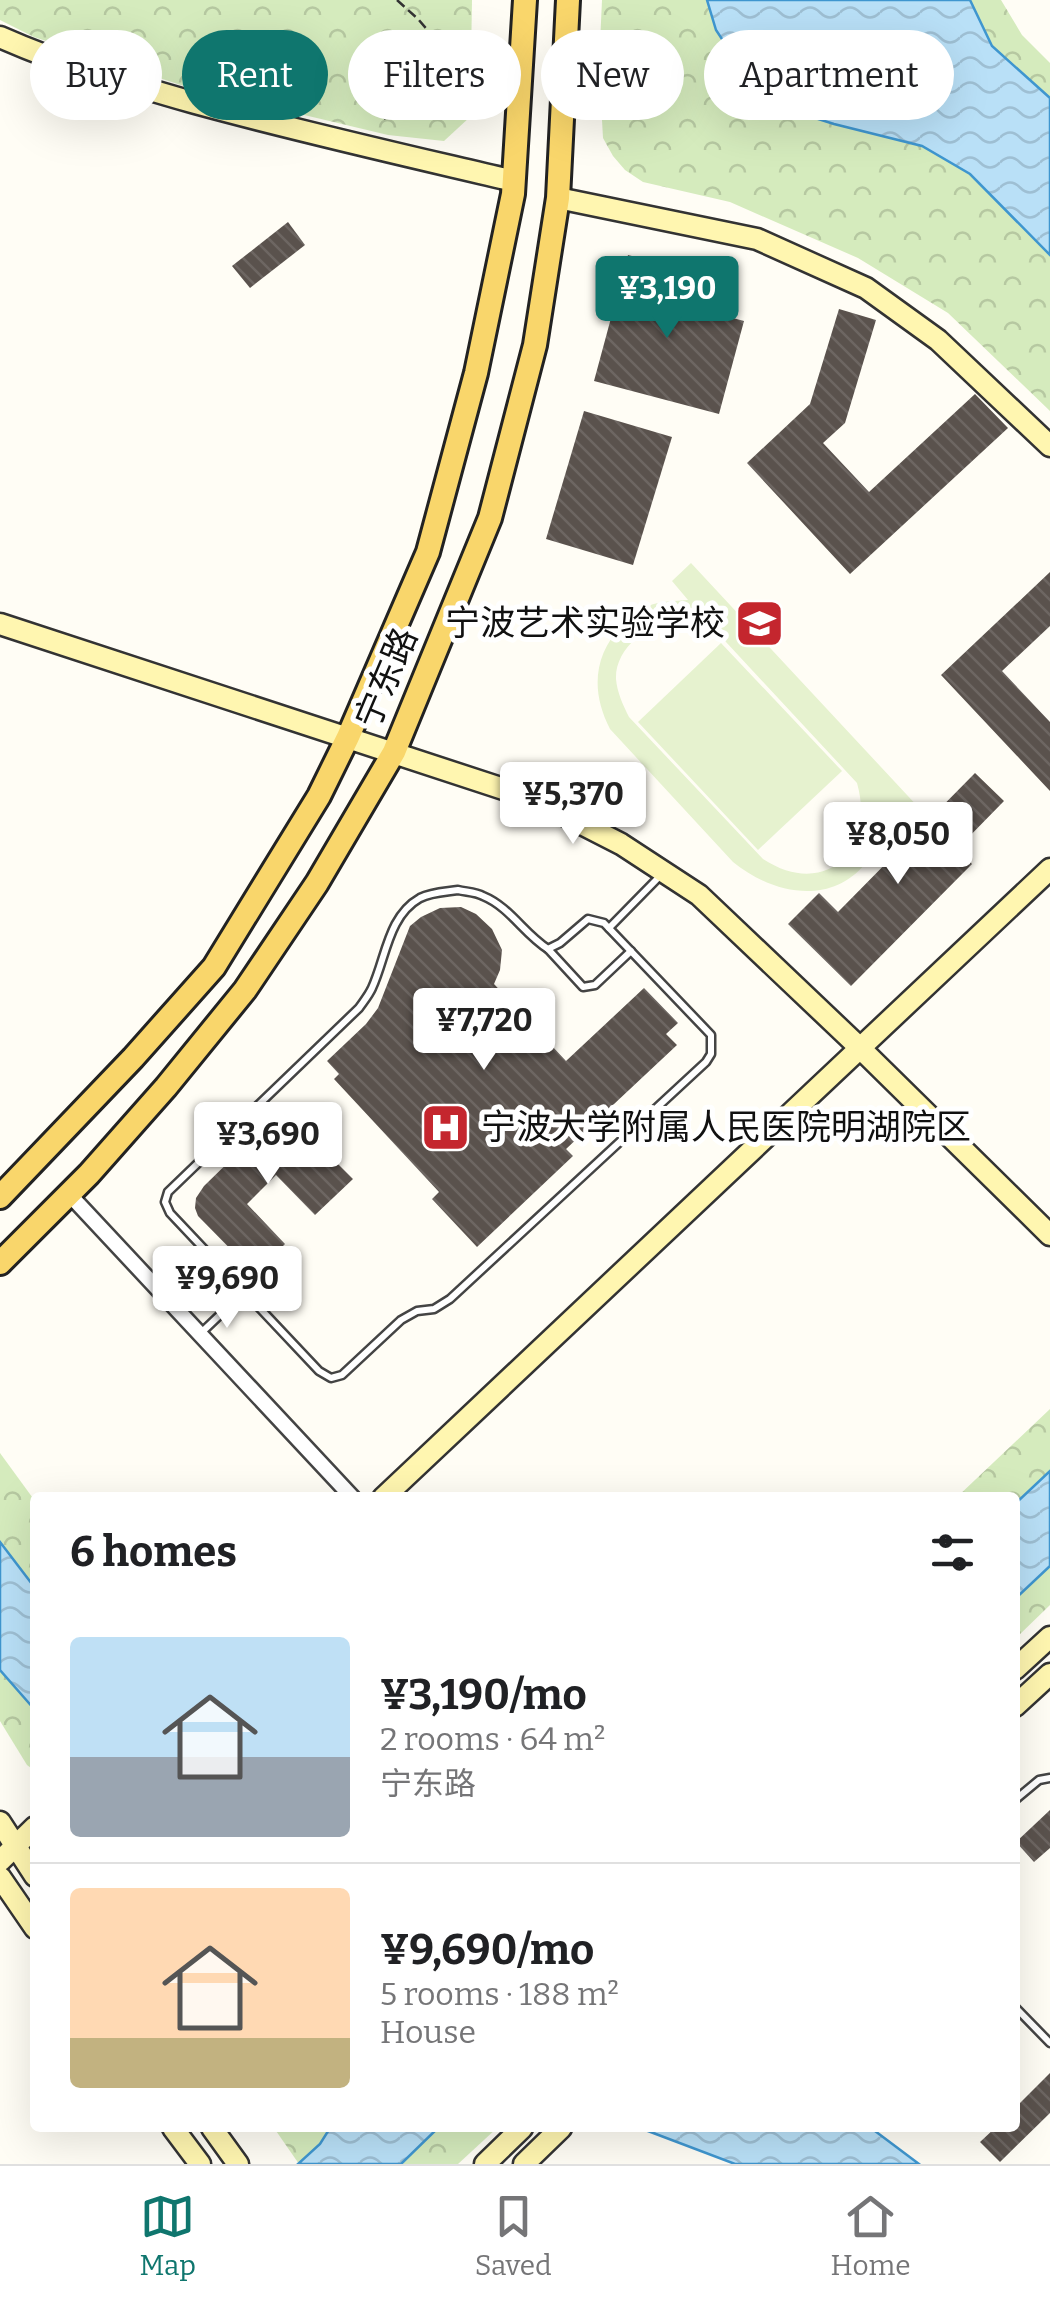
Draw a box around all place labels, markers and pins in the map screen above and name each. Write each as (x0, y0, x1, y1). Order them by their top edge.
pin: ¥3,190 (586, 256, 748, 341)
school or university icon: 宁波艺术实验学校 (734, 597, 786, 649)
place label: 宁波艺术实验学校 (445, 602, 725, 644)
pin: ¥5,370 (492, 762, 654, 847)
pin: ¥8,050 (817, 802, 979, 887)
pin: ¥7,720 (403, 988, 565, 1073)
hospital icon: 宁波大学附属人民医院明湖院区 (420, 1101, 472, 1153)
pin: ¥3,690 (187, 1102, 349, 1187)
place label: 宁波大学附属人民医院明湖院区 (481, 1106, 971, 1148)
pin: ¥9,690 (146, 1246, 308, 1331)

